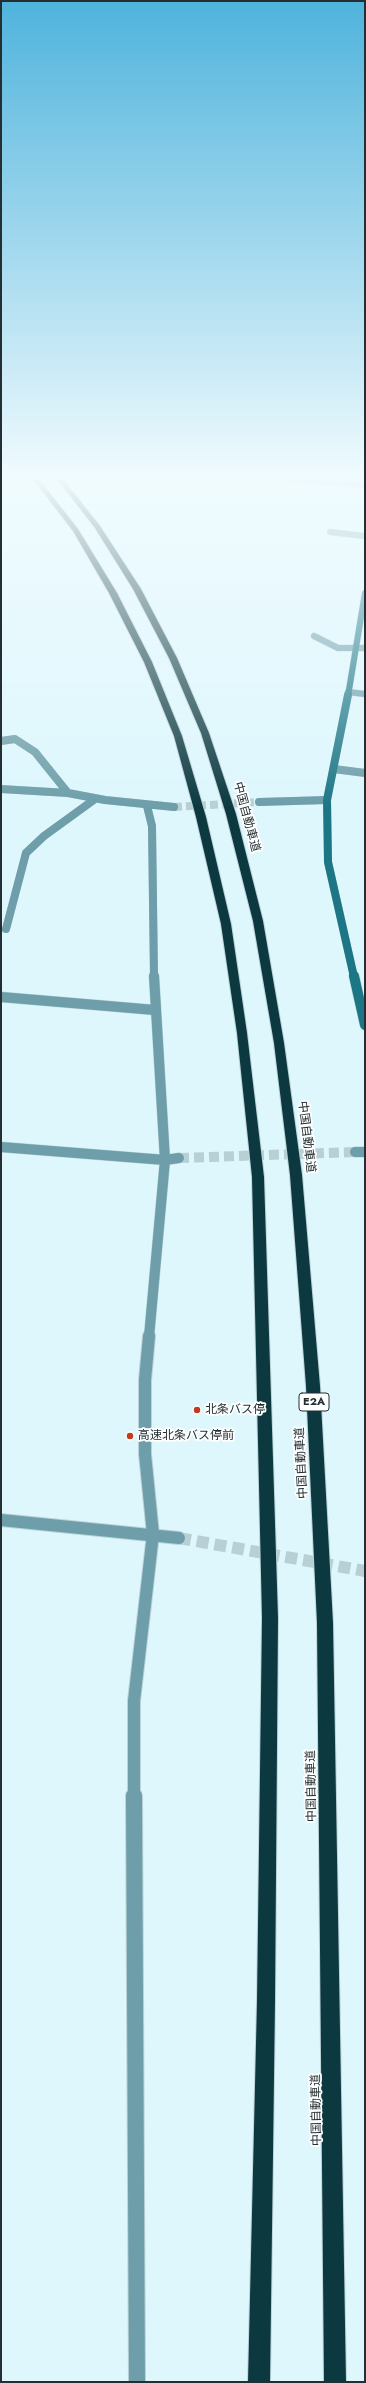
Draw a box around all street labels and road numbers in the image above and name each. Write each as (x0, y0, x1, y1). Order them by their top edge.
street label: 中国自動車道 (230, 780, 262, 854)
street label: 中国自動車道 (294, 1100, 318, 1174)
road number: E2A (299, 1393, 329, 1411)
street label: 中国自動車道 (293, 1427, 311, 1499)
street label: 中国自動車道 (304, 1750, 320, 1822)
street label: 中国自動車道 (309, 2074, 325, 2146)

